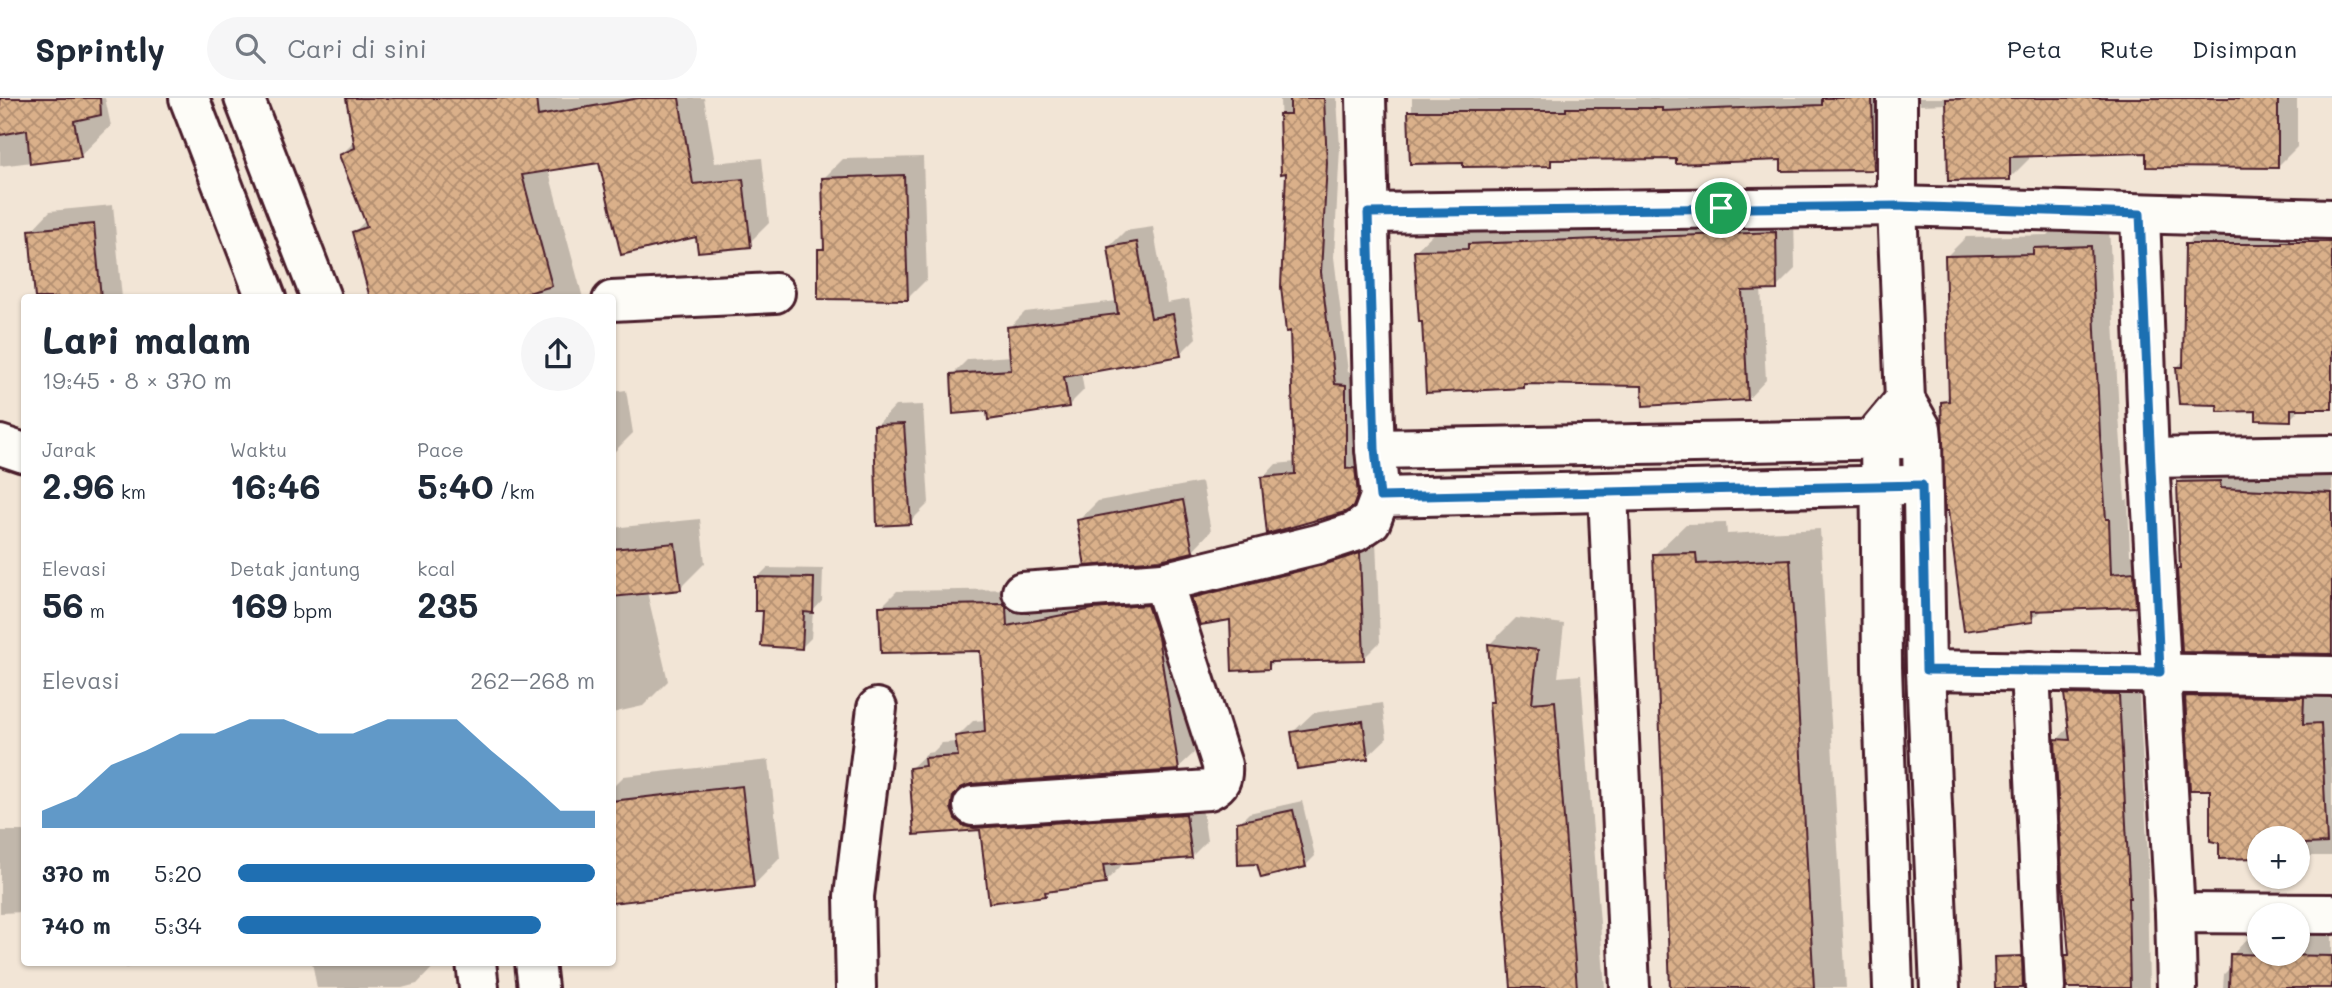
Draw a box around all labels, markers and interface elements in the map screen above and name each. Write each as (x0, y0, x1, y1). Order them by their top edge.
search box (207, 17, 697, 80)
text: Sprintly (35, 27, 165, 70)
icon: search (231, 29, 269, 67)
text: Cari di sini (287, 31, 427, 65)
text: Peta (2007, 33, 2062, 64)
text: Rute (2100, 33, 2154, 64)
text: Disimpan (2192, 33, 2297, 64)
pin (1691, 178, 1751, 238)
icon: arrive (1702, 189, 1740, 227)
text: Lari malam (42, 314, 251, 364)
button: share (521, 317, 595, 391)
text: 19:45 · 8 × 370 m (42, 365, 232, 395)
text: Jarak (42, 437, 96, 462)
text: Waktu (230, 437, 287, 462)
text: Pace (417, 437, 464, 462)
text: 2.96 (42, 462, 115, 508)
text: 16:46 (230, 462, 321, 508)
text: 5:40 (417, 462, 494, 508)
text: km (115, 479, 146, 504)
text: /km (494, 479, 535, 504)
text: Elevasi (42, 556, 106, 581)
text: Detak jantung (230, 556, 360, 581)
text: kcal (417, 556, 455, 581)
text: 56 (42, 581, 84, 627)
text: 169 (230, 581, 287, 627)
text: 235 (417, 581, 478, 627)
text: m (84, 598, 105, 623)
text: bpm (287, 598, 332, 623)
text: Elevasi (42, 665, 120, 695)
text: 262–268 m (470, 665, 595, 695)
map controls (2247, 826, 2310, 966)
button: + (2247, 826, 2310, 889)
text: 370 m (42, 858, 110, 888)
text: 5:20 (154, 858, 202, 888)
button: − (2247, 903, 2310, 966)
text: 740 m (42, 910, 111, 940)
text: 5:34 (154, 910, 202, 940)

